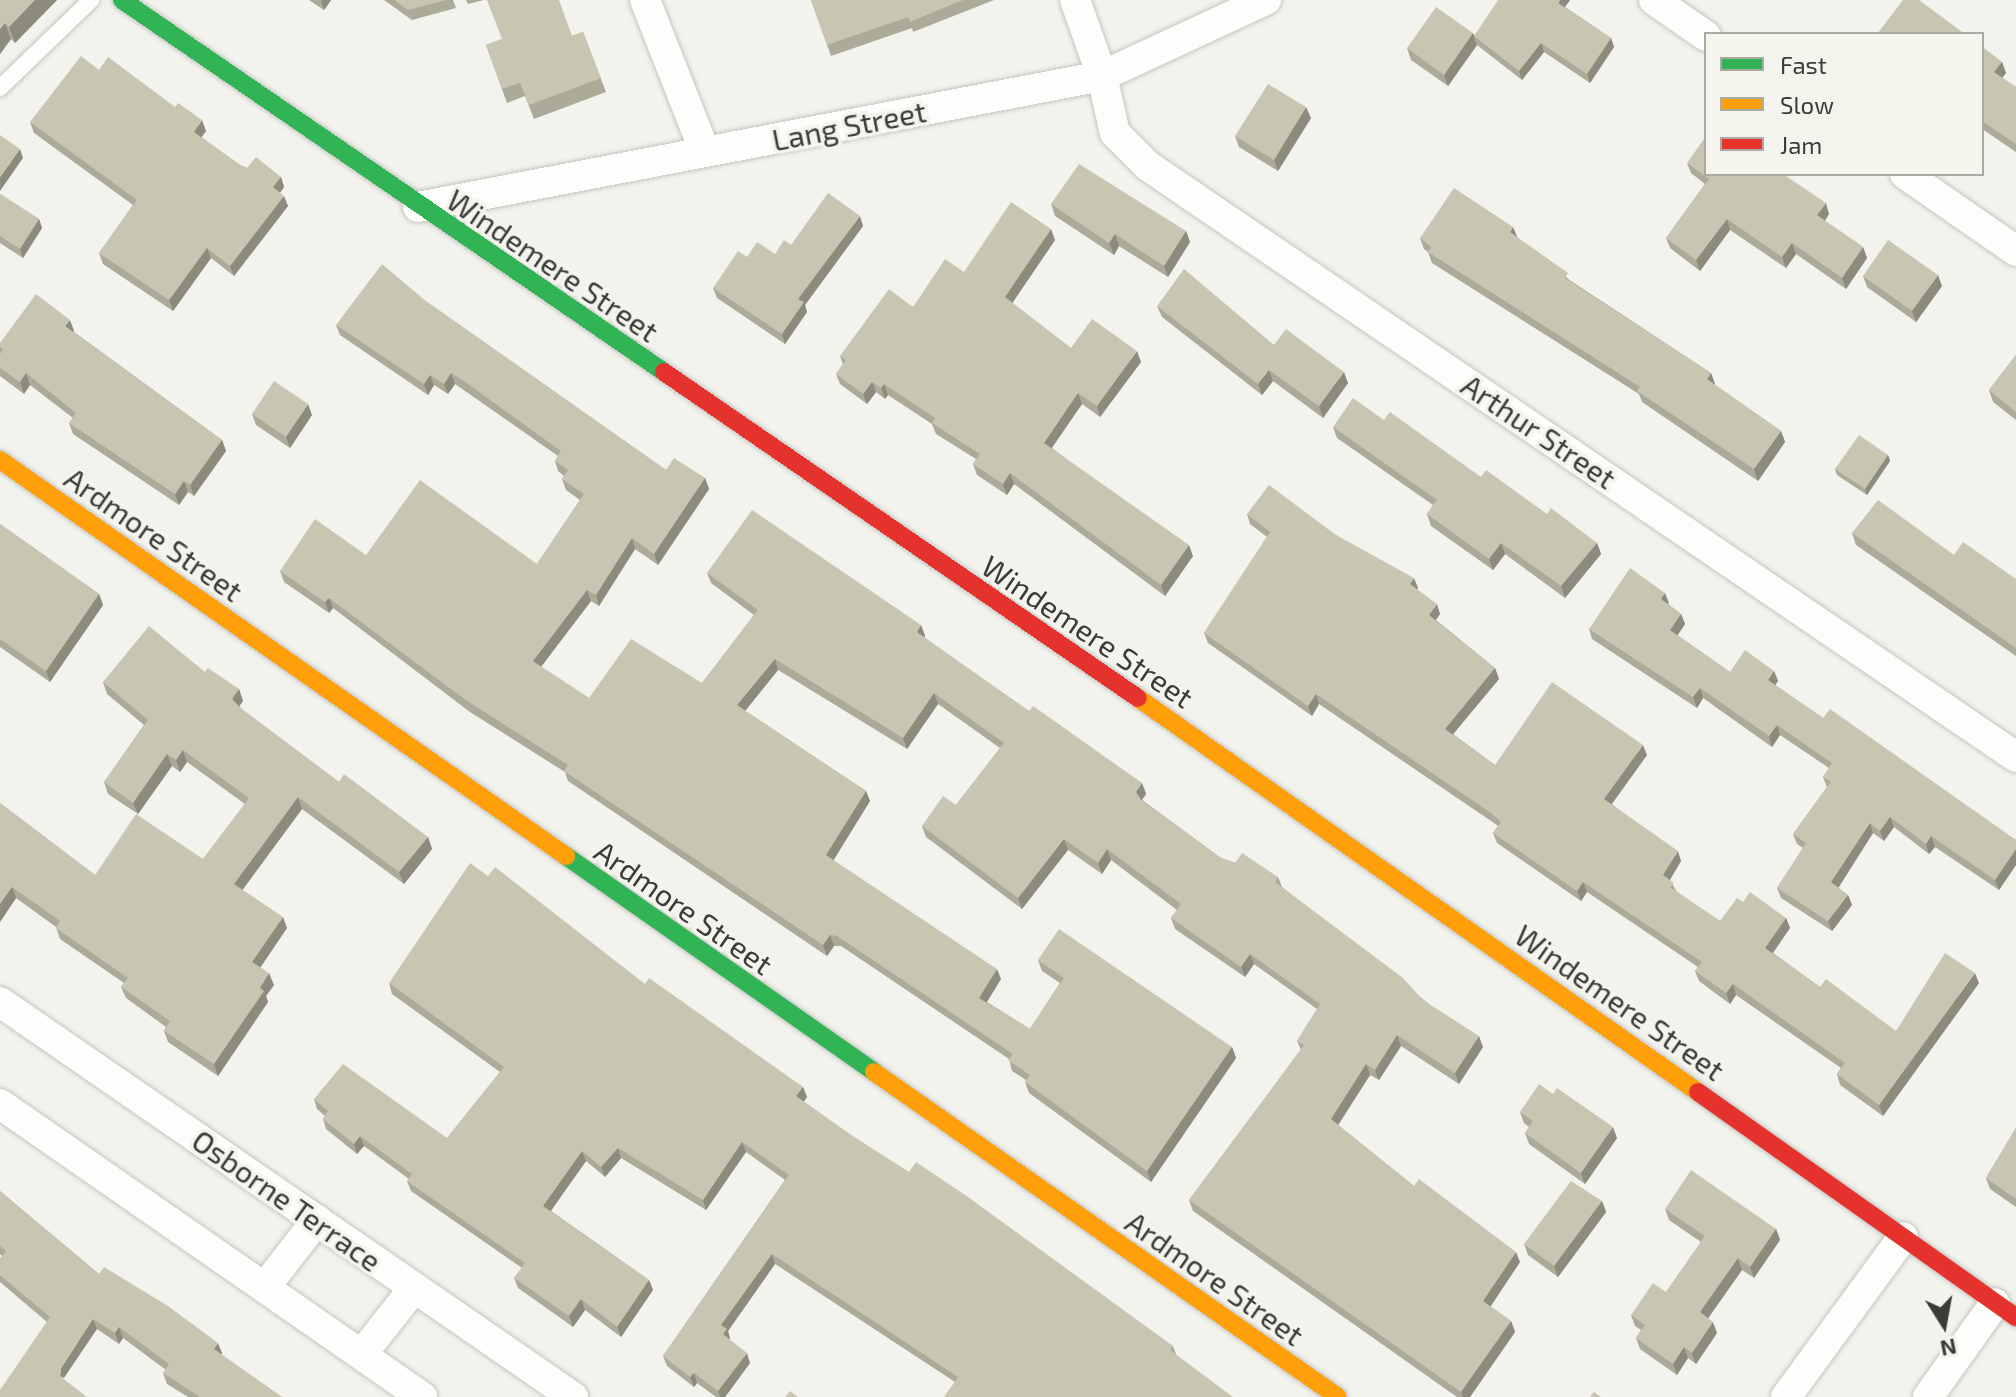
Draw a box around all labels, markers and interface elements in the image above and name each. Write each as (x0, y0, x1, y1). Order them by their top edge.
legend (1704, 32, 1984, 176)
text: Fast (1780, 50, 1827, 79)
text: Slow (1780, 90, 1834, 119)
street label: Lang Street (769, 92, 929, 158)
text: Jam (1780, 130, 1822, 159)
street label: Windemere Street (441, 181, 665, 349)
street label: Arthur Street (1455, 366, 1623, 496)
street label: Ardmore Street (58, 459, 250, 609)
street label: Windemere Street (976, 547, 1200, 715)
street label: Ardmore Street (588, 832, 780, 982)
street label: Windemere Street (1509, 916, 1731, 1088)
street label: Osborne Terrace (185, 1121, 389, 1279)
street label: Ardmore Street (1119, 1203, 1311, 1353)
north arrow (1904, 1285, 1984, 1365)
text: N (1938, 1334, 1959, 1363)

